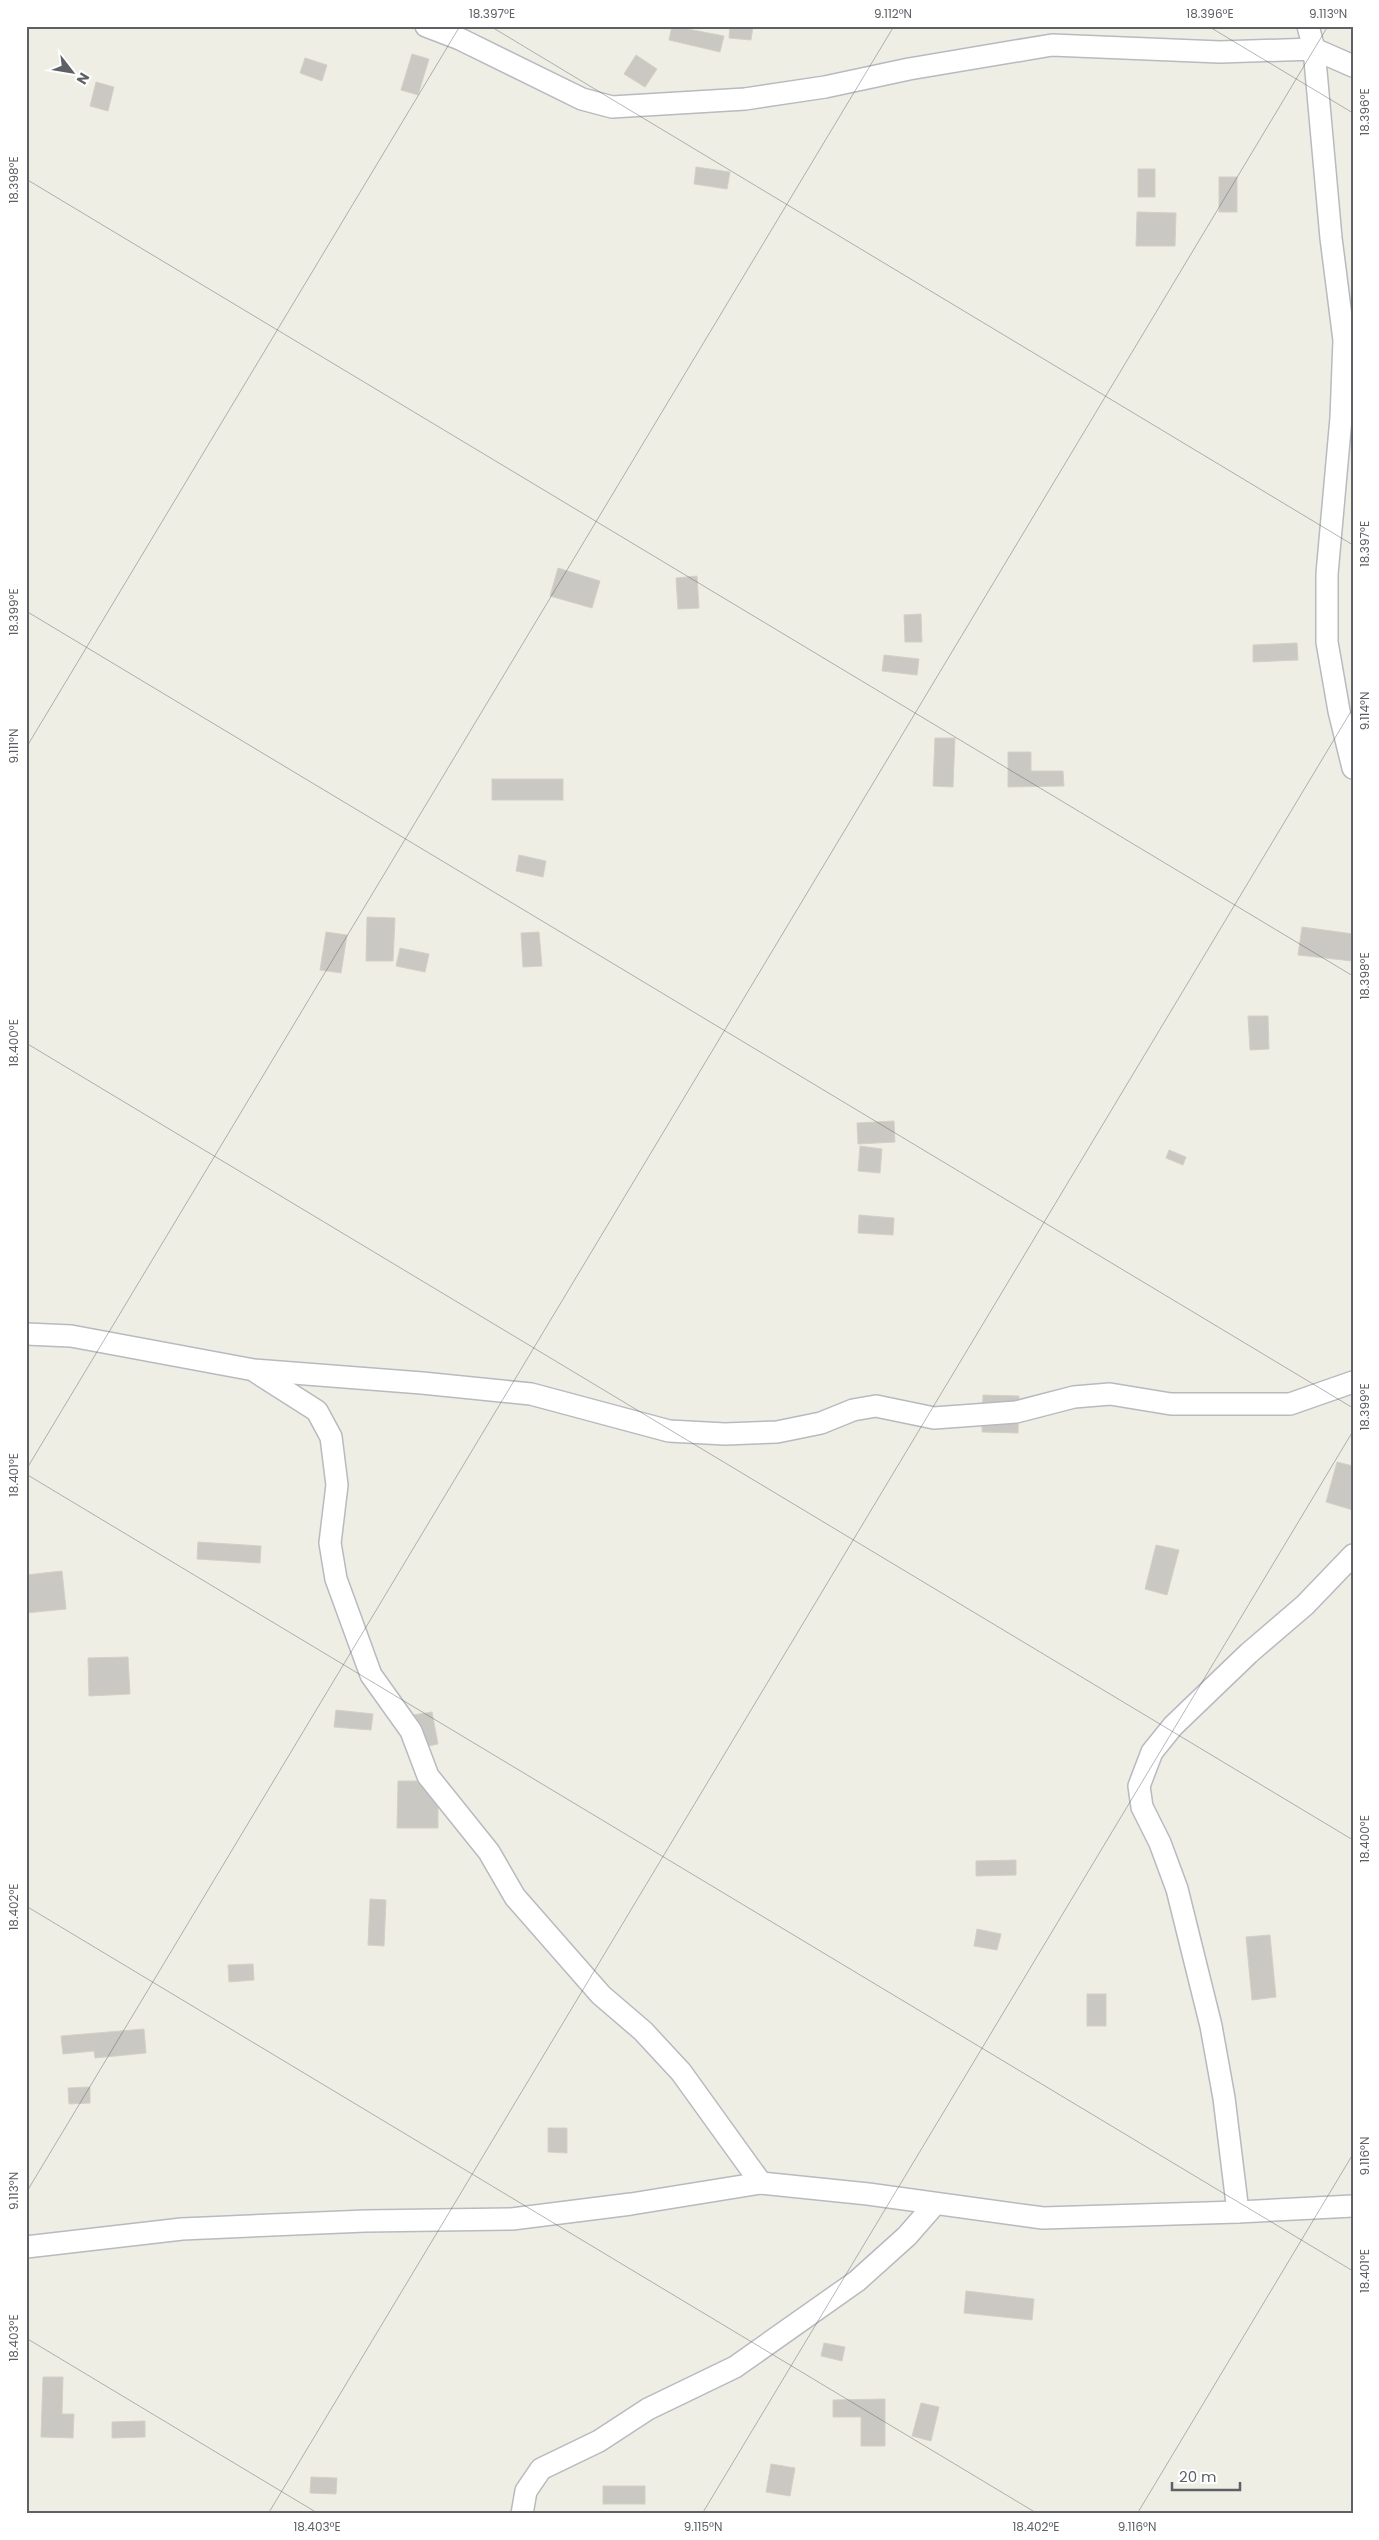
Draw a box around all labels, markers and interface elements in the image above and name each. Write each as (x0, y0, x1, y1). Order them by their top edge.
text: 18.397°E (469, 5, 515, 22)
text: 9.112°N (874, 5, 912, 22)
text: 18.396°E (1186, 5, 1234, 22)
text: 9.113°N (1309, 5, 1347, 22)
north arrow (48, 48, 98, 98)
text: N (72, 69, 94, 88)
text: 18.396°E (1356, 88, 1373, 136)
text: 18.398°E (5, 156, 22, 204)
text: 18.397°E (1356, 521, 1373, 567)
text: 18.399°E (5, 588, 22, 636)
text: 9.114°N (1356, 692, 1373, 730)
text: 9.111°N (5, 729, 22, 763)
text: 18.398°E (1356, 952, 1373, 1000)
text: 18.400°E (5, 1019, 22, 1067)
text: 18.399°E (1356, 1383, 1373, 1431)
text: 18.401°E (5, 1453, 22, 1497)
text: 18.400°E (1356, 1815, 1373, 1863)
text: 18.402°E (5, 1884, 22, 1931)
text: 9.116°N (1356, 2137, 1373, 2175)
text: 9.113°N (5, 2172, 22, 2210)
text: 18.401°E (1356, 2249, 1373, 2293)
text: 18.403°E (5, 2314, 22, 2362)
scale bar (1172, 2460, 1239, 2492)
text: 20 m (1179, 2466, 1217, 2487)
text: 18.403°E (293, 2518, 341, 2535)
text: 9.115°N (684, 2518, 722, 2535)
text: 18.402°E (1013, 2518, 1060, 2535)
text: 9.116°N (1118, 2518, 1156, 2535)

